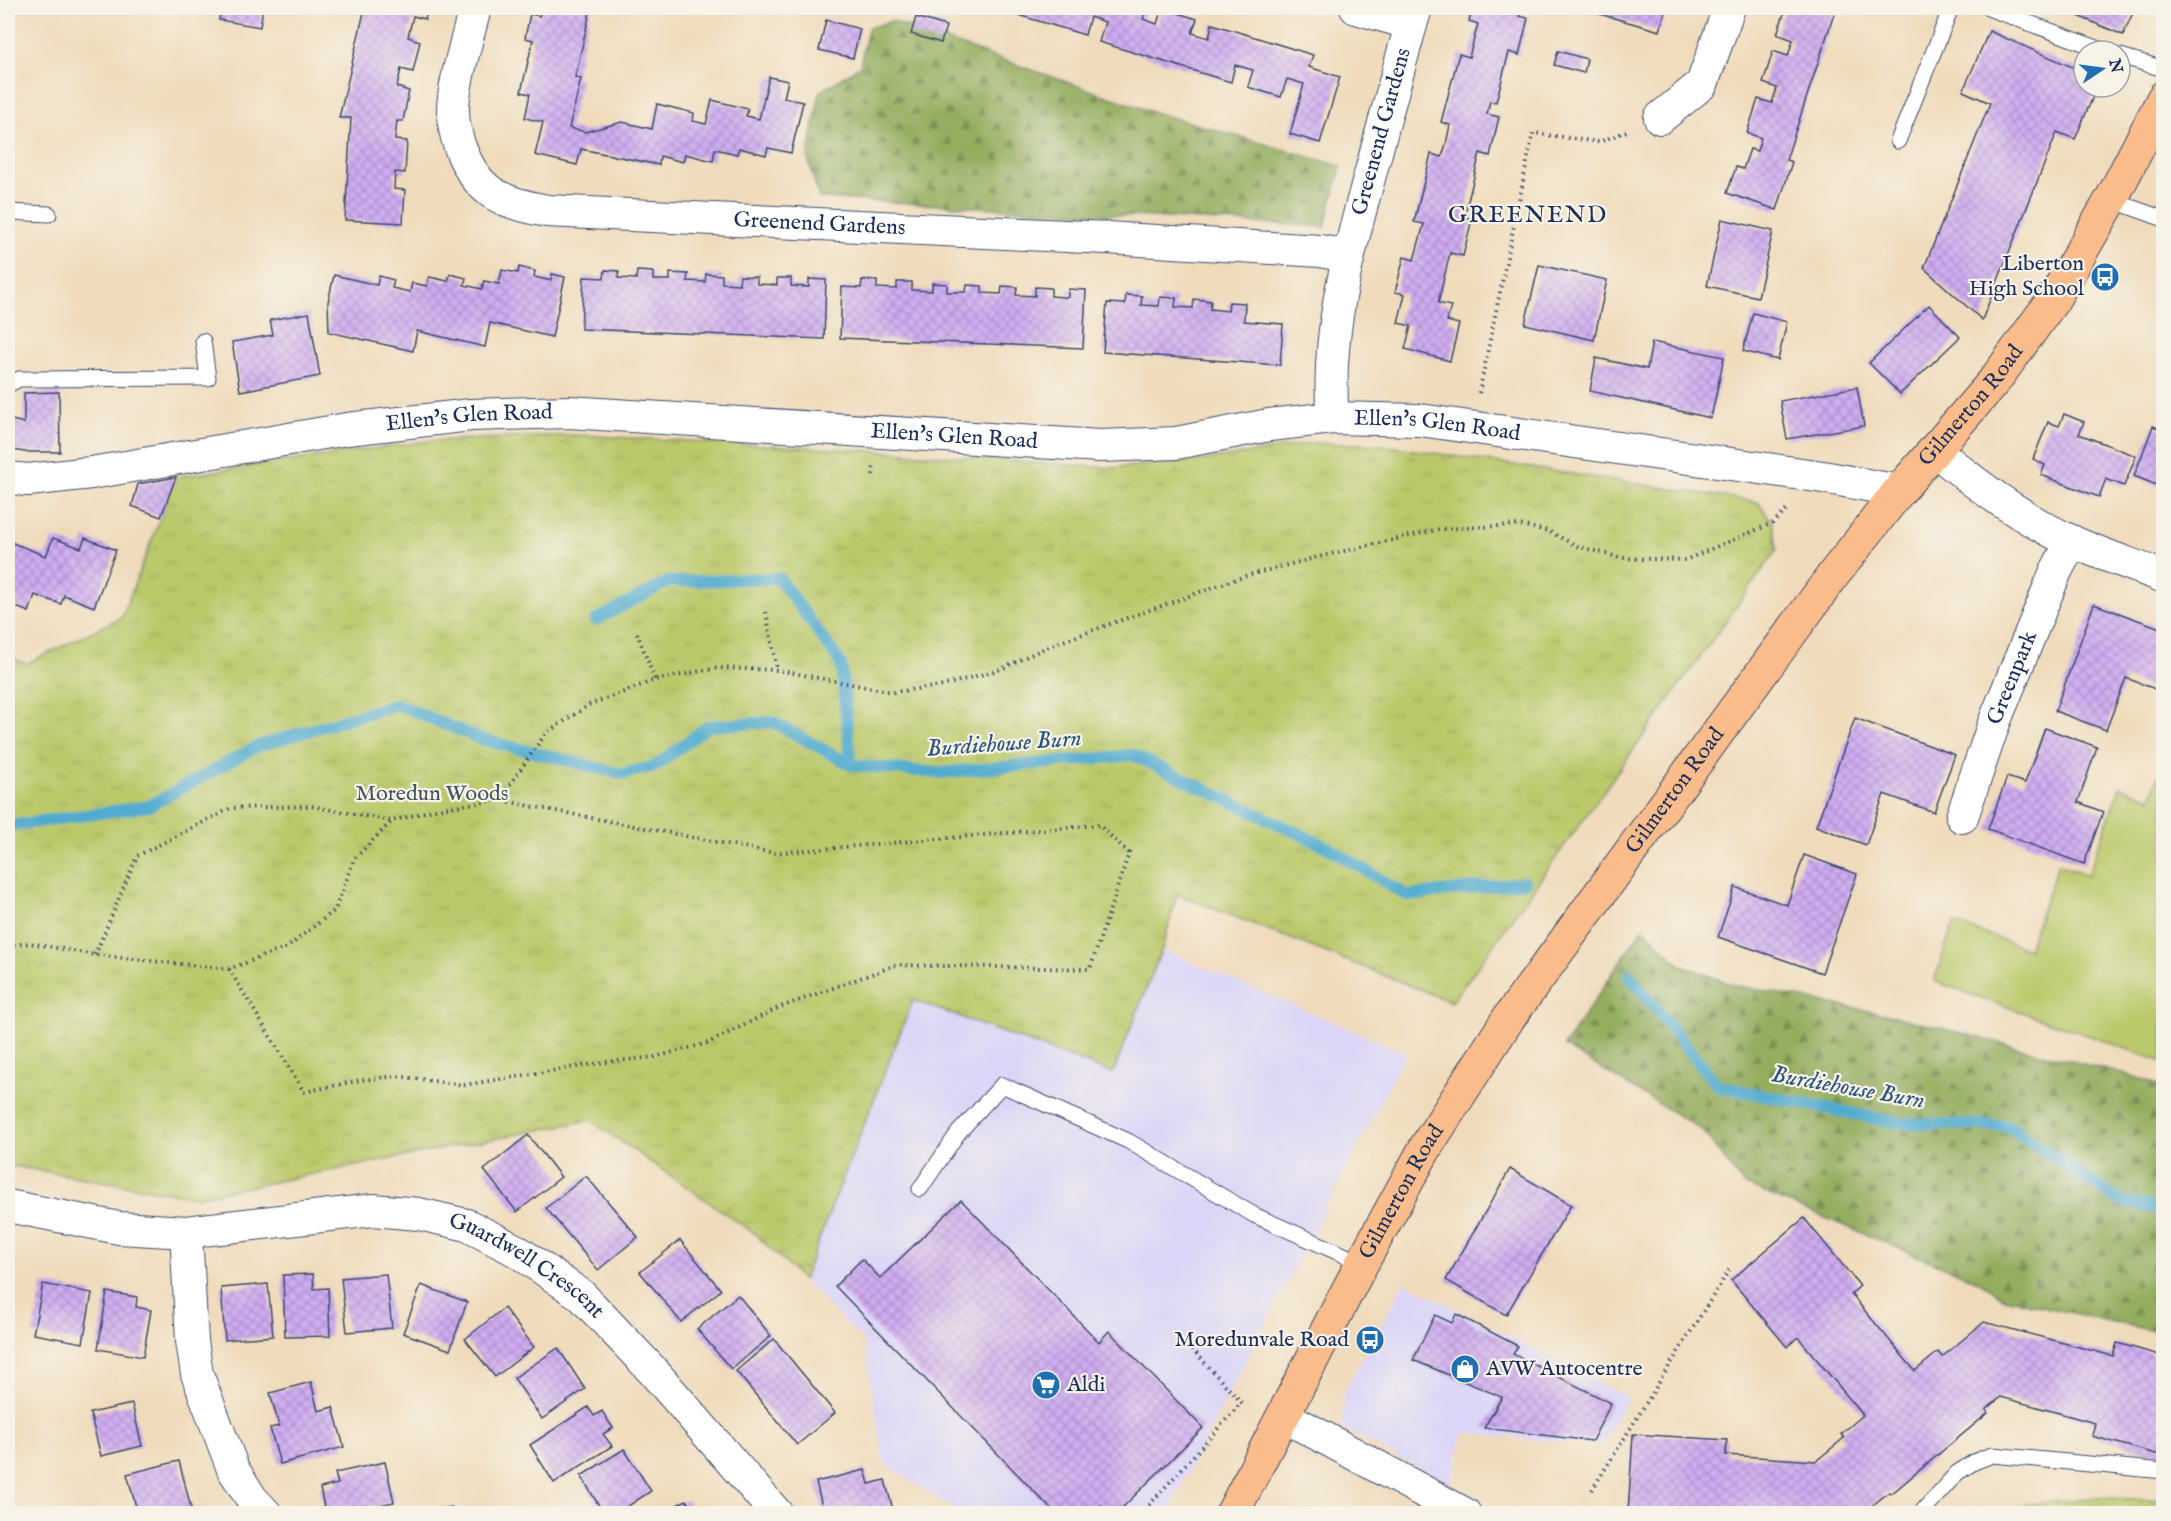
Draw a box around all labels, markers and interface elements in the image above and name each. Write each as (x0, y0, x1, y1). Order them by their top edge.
north arrow (2072, 39, 2132, 99)
street label: Greenend Gardens (1346, 45, 1418, 218)
text: N (2103, 56, 2126, 75)
district label: GREENEND (1448, 200, 1608, 231)
street label: Greenend Gardens (733, 206, 906, 242)
place label: Liberton High School (1969, 250, 2084, 303)
bus stop icon: Liberton High School (2089, 261, 2121, 293)
street label: Gilmerton Road (1912, 339, 2030, 472)
street label: Ellen's Glen Road (384, 399, 553, 439)
street label: Ellen's Glen Road (1354, 404, 1523, 448)
street label: Ellen's Glen Road (870, 417, 1039, 456)
street label: Greenpark (1981, 627, 2044, 729)
street label: Gilmerton Road (1619, 722, 1731, 860)
water label: Burdiehouse Burn (926, 723, 1082, 765)
park label: Moredun Woods (355, 780, 509, 808)
water label: Burdiehouse Burn (1769, 1059, 1927, 1117)
street label: Gilmerton Road (1353, 1119, 1451, 1264)
street label: Guardwell Crescent (446, 1207, 611, 1325)
bus stop icon: Moredunvale Road (1354, 1324, 1386, 1356)
place label: Moredunvale Road (1174, 1326, 1349, 1354)
shop icon: AVW Autocentre (1449, 1353, 1481, 1385)
place label: AVW Autocentre (1485, 1355, 1643, 1383)
supermarket icon: Aldi (1030, 1369, 1062, 1401)
place label: Aldi (1066, 1371, 1106, 1399)

